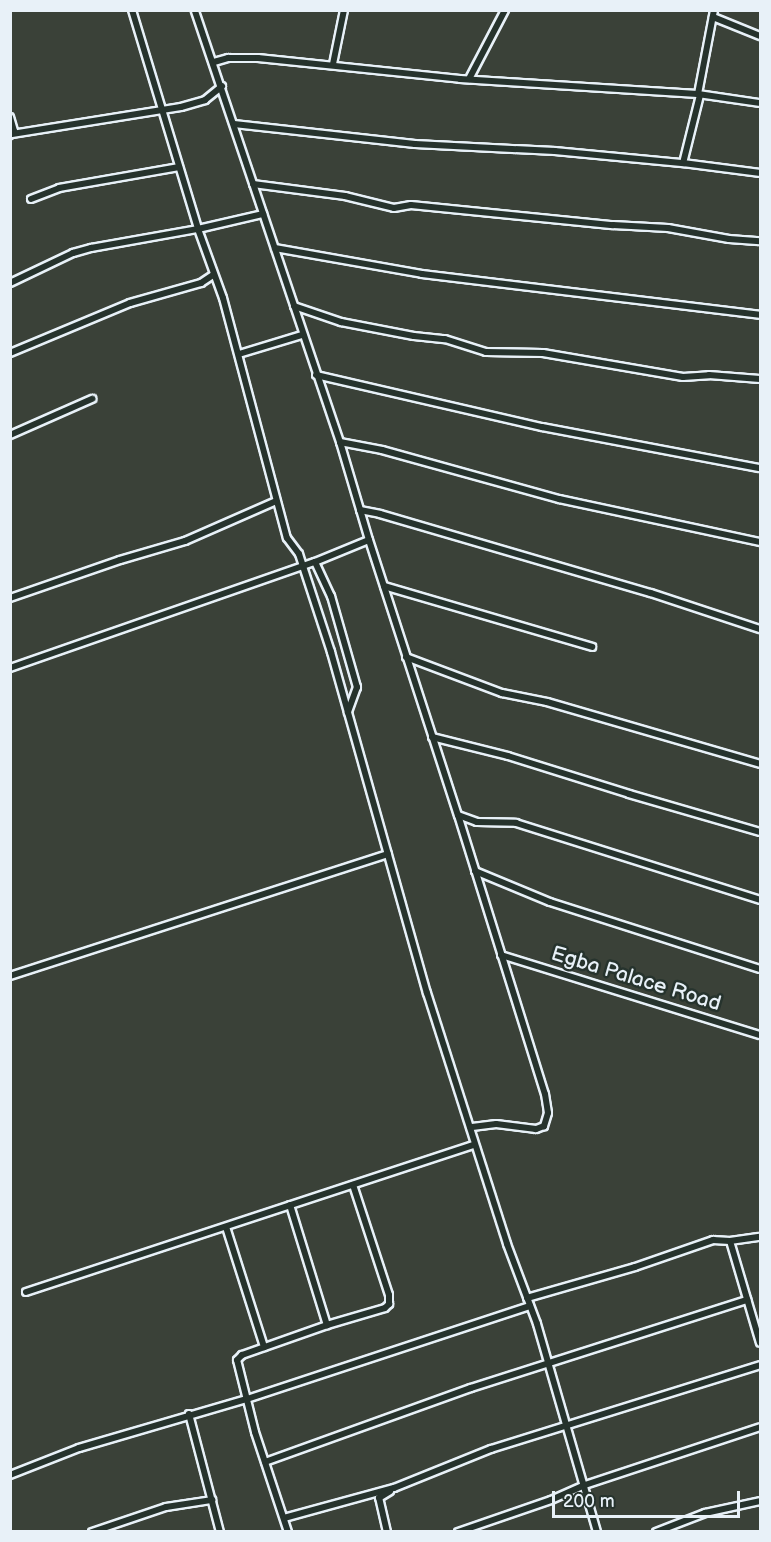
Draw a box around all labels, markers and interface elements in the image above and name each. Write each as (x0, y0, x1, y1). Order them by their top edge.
street label: Egba Palace Road (548, 941, 724, 1017)
scale bar (555, 1479, 742, 1517)
text: 200 m (563, 1491, 615, 1512)

